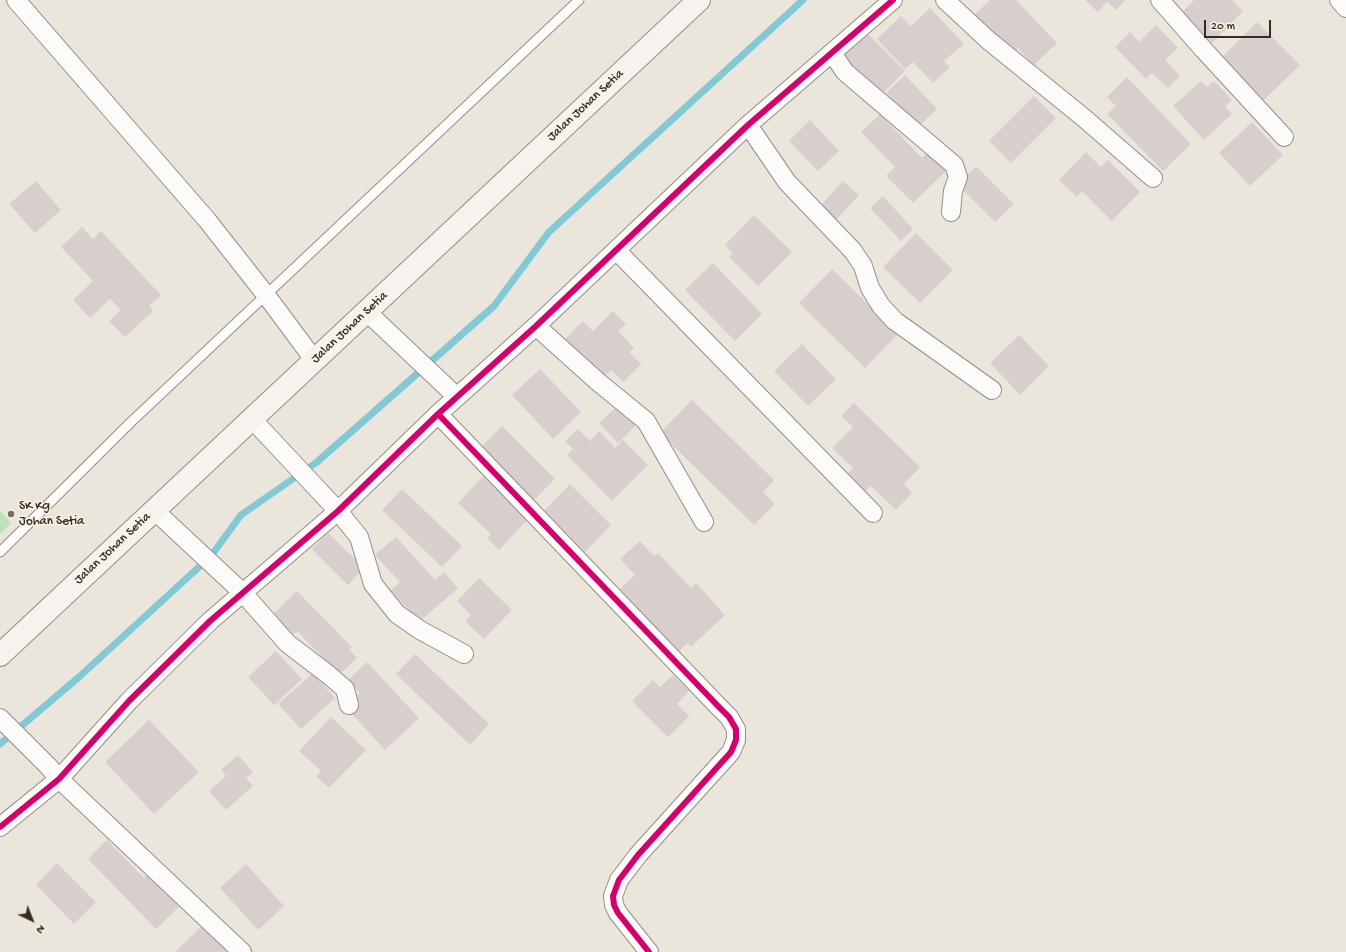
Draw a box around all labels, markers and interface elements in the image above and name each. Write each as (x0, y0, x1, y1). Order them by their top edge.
scale bar (1206, 12, 1273, 38)
text: 20 m (1211, 20, 1235, 34)
street label: Jalan Johan Setia (545, 67, 627, 145)
street label: Jalan Johan Setia (309, 289, 391, 367)
place label: SK Kg Johan Setia (19, 499, 84, 530)
marker: SK Kg Johan Setia (6, 509, 16, 519)
street label: Jalan Johan Setia (72, 510, 154, 588)
north arrow (12, 900, 52, 940)
text: N (33, 922, 47, 936)

